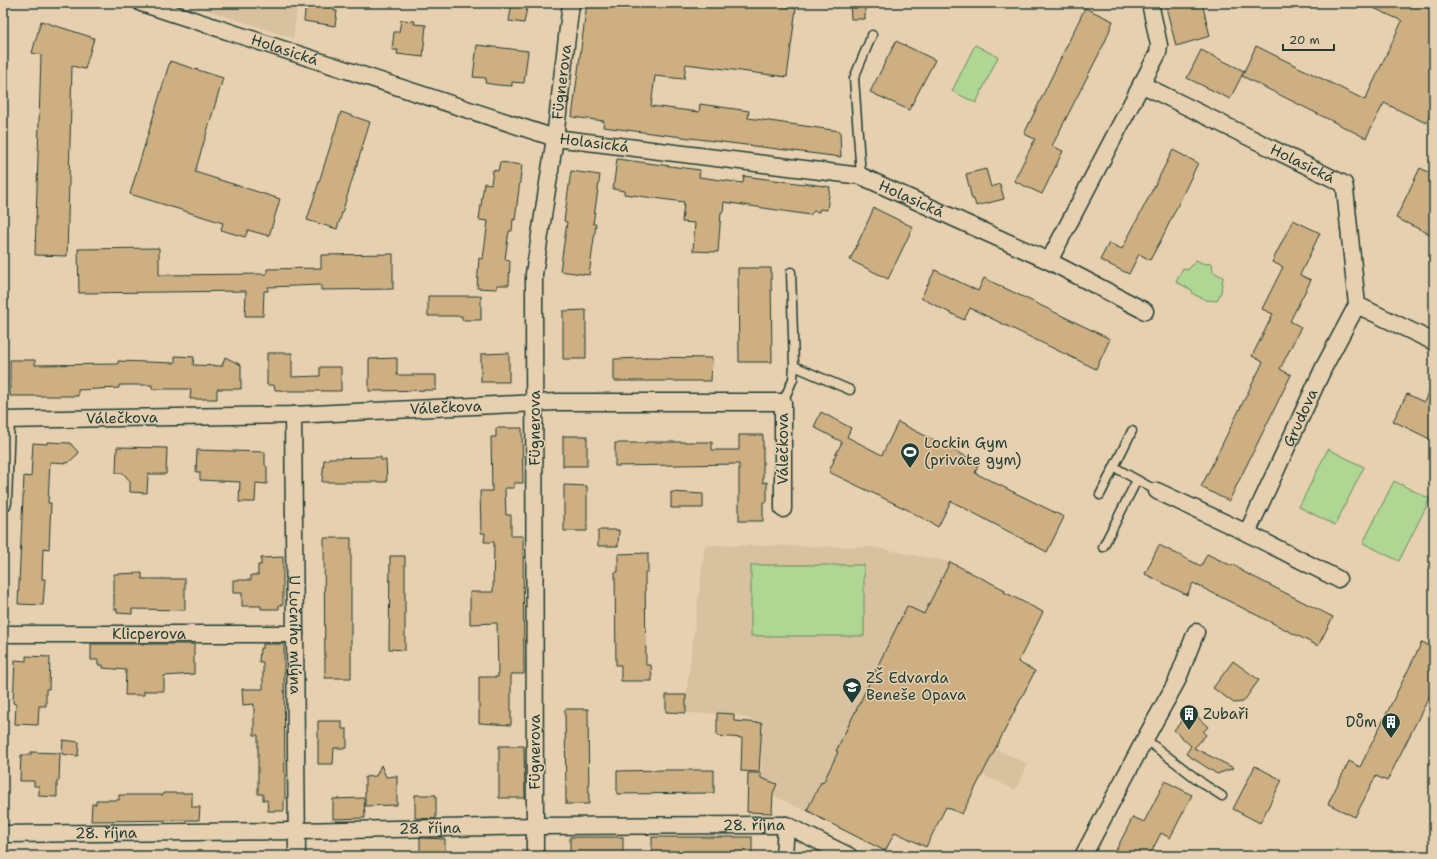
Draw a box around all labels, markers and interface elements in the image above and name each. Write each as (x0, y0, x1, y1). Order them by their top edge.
scale bar (1283, 26, 1334, 52)
street label: Holasická (248, 30, 321, 70)
text: 20 m (1289, 32, 1320, 48)
street label: Fügnerova (547, 43, 576, 121)
street label: Holasická (558, 129, 631, 157)
street label: Holasická (1267, 139, 1339, 188)
street label: Holasická (875, 175, 948, 222)
street label: Grudova (1278, 385, 1323, 450)
street label: Fügnerova (525, 390, 545, 466)
street label: Válečkova (409, 396, 483, 419)
street label: Válečkova (86, 407, 159, 429)
street label: Válečkova (773, 412, 793, 485)
place label: Lockin Gym (private gym) (924, 433, 1021, 470)
sports icon: Lockin Gym (private gym) (899, 441, 921, 469)
street label: U Lučního mlýna (284, 575, 306, 695)
street label: Klicperova (112, 624, 187, 644)
place label: ZŠ Edvarda Beneše Opava (866, 667, 967, 705)
school or university icon: ZŠ Edvarda Beneše Opava (841, 676, 863, 704)
building icon: Zubaři (1178, 703, 1200, 731)
place label: Zubaři (1203, 704, 1249, 724)
building icon: Dům (1380, 711, 1402, 739)
place label: Dům (1345, 712, 1377, 732)
street label: Fügnerova (525, 714, 545, 790)
street label: 28. října (723, 815, 786, 835)
street label: 28. října (399, 818, 462, 839)
street label: 28. října (75, 823, 138, 843)

